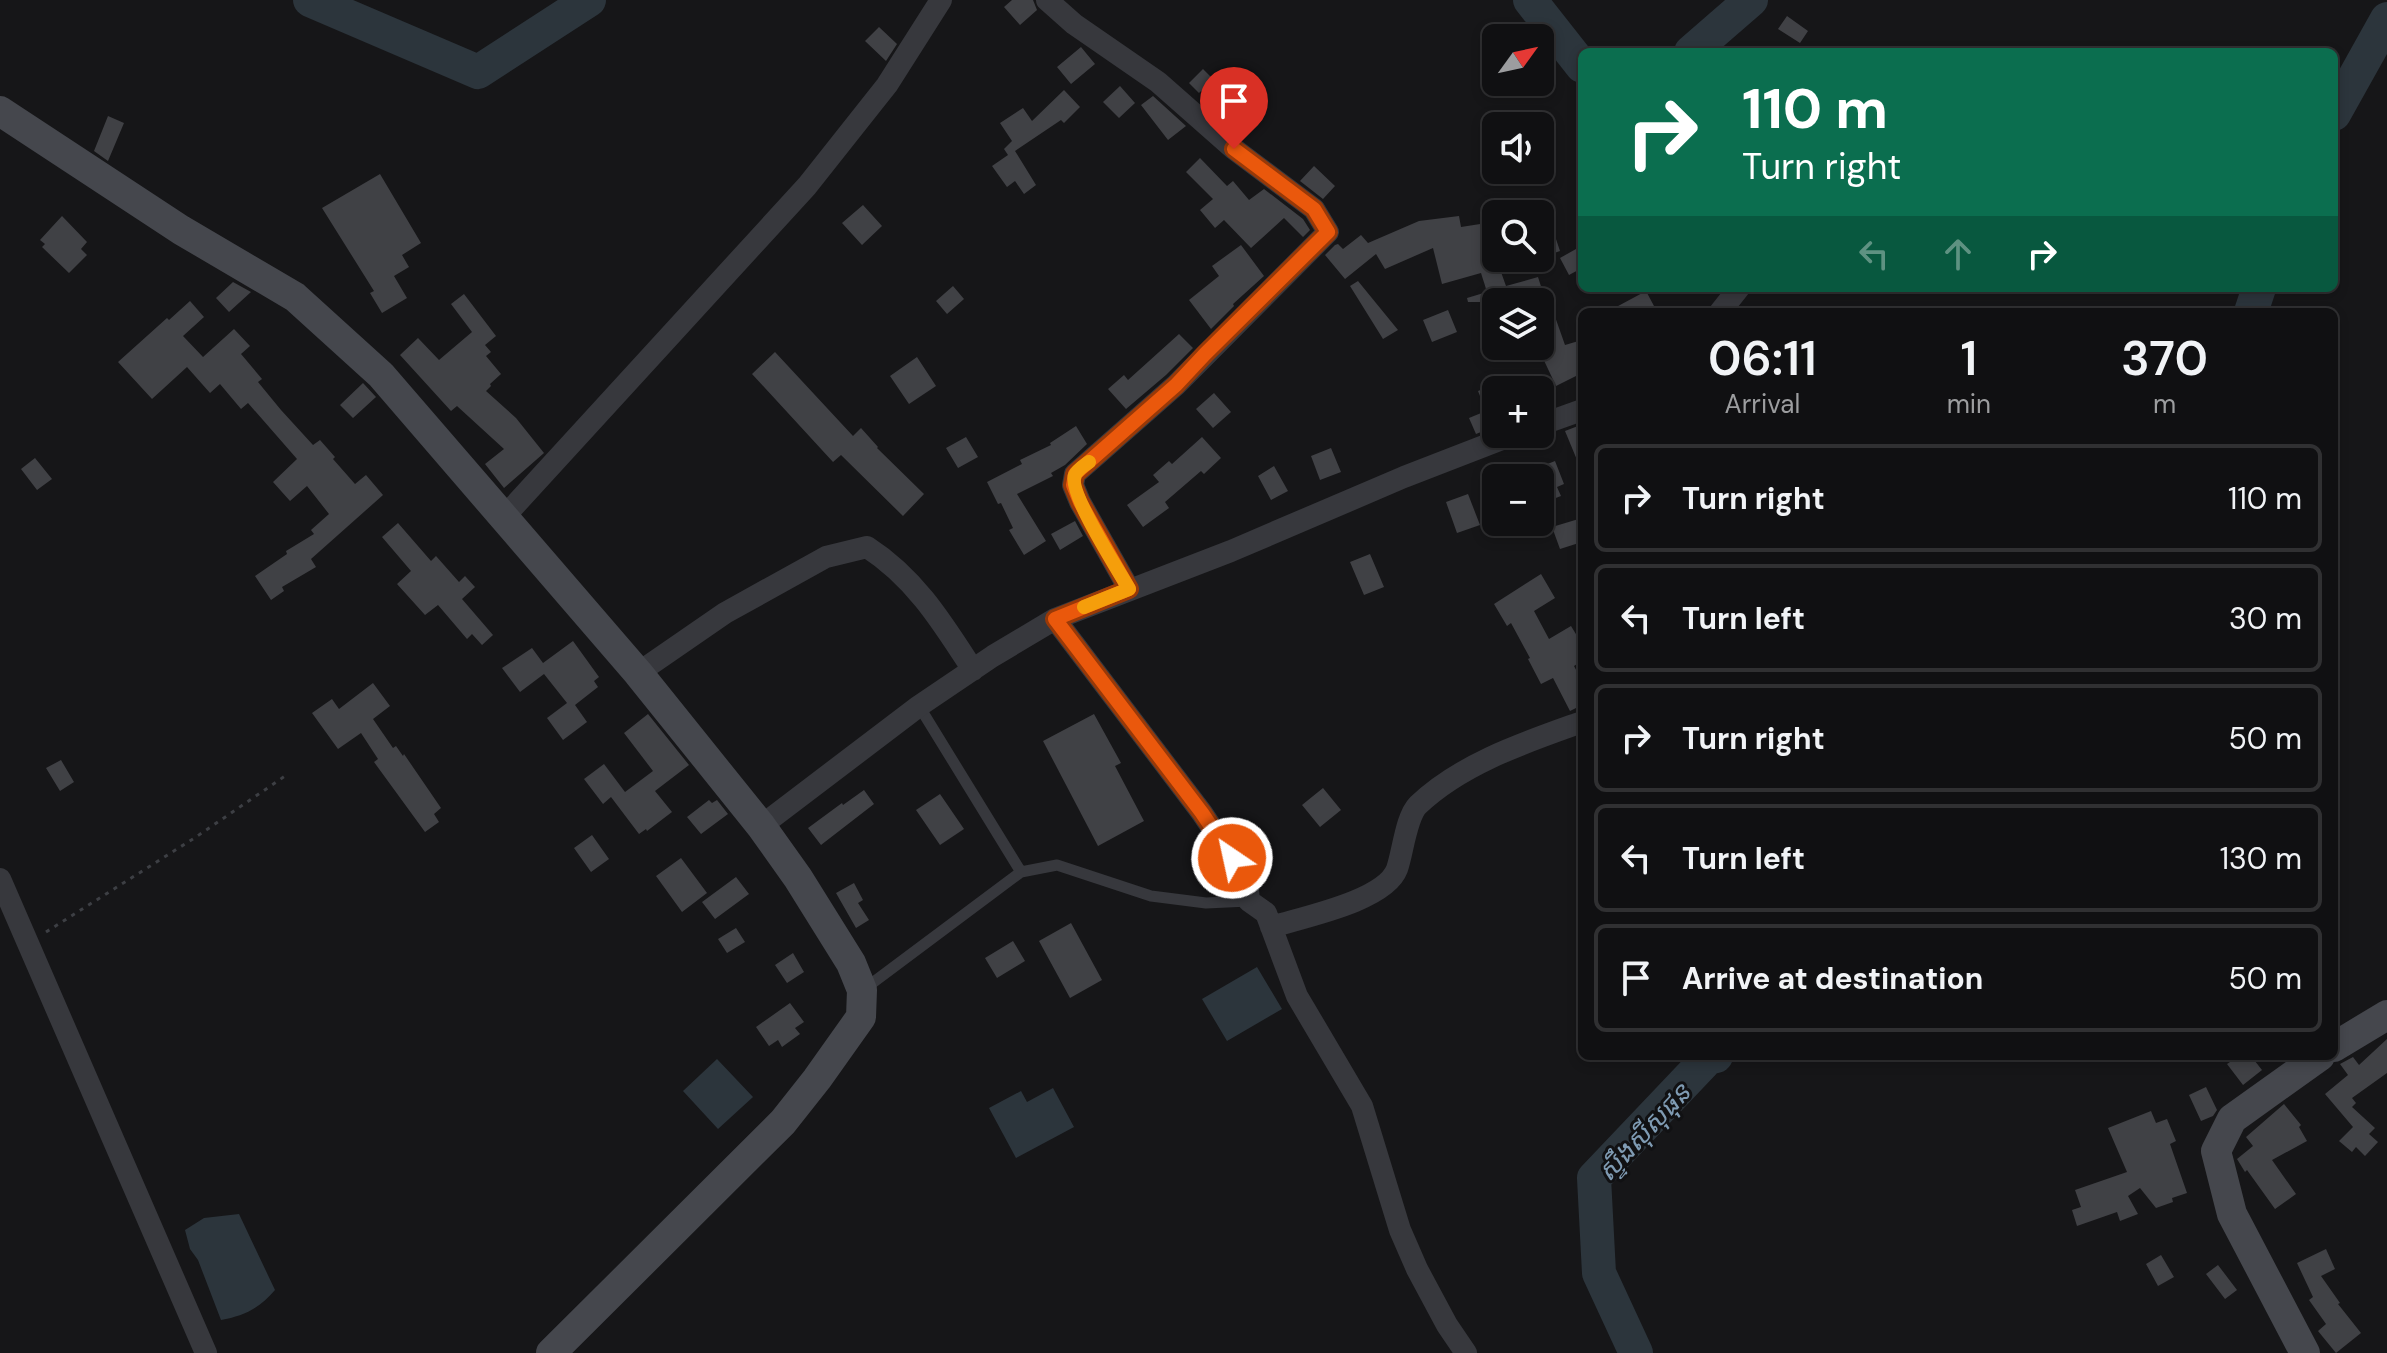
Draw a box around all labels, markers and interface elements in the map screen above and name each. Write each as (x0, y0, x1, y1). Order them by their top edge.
north arrow (1482, 24, 1554, 96)
map controls (1482, 24, 1554, 536)
pin (1200, 67, 1268, 149)
text: 110 m (1742, 72, 1888, 145)
icon: arrive (1212, 79, 1256, 123)
icon: right (1610, 80, 1714, 184)
button: sound (1482, 112, 1554, 184)
text: Turn right (1742, 143, 1901, 190)
button: search (1482, 200, 1554, 272)
icon: left (1852, 232, 1896, 276)
icon: ahead (1936, 232, 1980, 276)
icon: right (2020, 232, 2064, 276)
button: layers (1482, 288, 1554, 360)
text: 06:11 (1708, 327, 1817, 390)
text: 1 (1960, 327, 1977, 390)
text: 370 (2121, 327, 2208, 390)
button: + (1482, 376, 1554, 448)
text: Arrival (1724, 387, 1800, 421)
text: min (1947, 387, 1991, 421)
text: m (2153, 387, 2176, 421)
button: − (1482, 464, 1554, 536)
icon: right (1614, 476, 1658, 520)
text: Turn right (1682, 479, 1825, 518)
text: 110 m (2228, 479, 2302, 518)
icon: left (1614, 596, 1658, 640)
text: Turn left (1682, 599, 1805, 638)
text: 30 m (2229, 599, 2302, 638)
icon: right (1614, 716, 1658, 760)
text: Turn right (1682, 719, 1825, 758)
text: 50 m (2228, 719, 2302, 758)
position arrow (1190, 816, 1274, 900)
icon: left (1614, 836, 1658, 880)
text: Turn left (1682, 839, 1805, 878)
text: 130 m (2220, 839, 2302, 878)
icon: arrive (1614, 956, 1658, 1000)
text: Arrive at destination (1682, 959, 1983, 998)
text: 50 m (2228, 959, 2302, 998)
water label: ស្ទឹងស៊ីសុផុន (1590, 1075, 1699, 1188)

